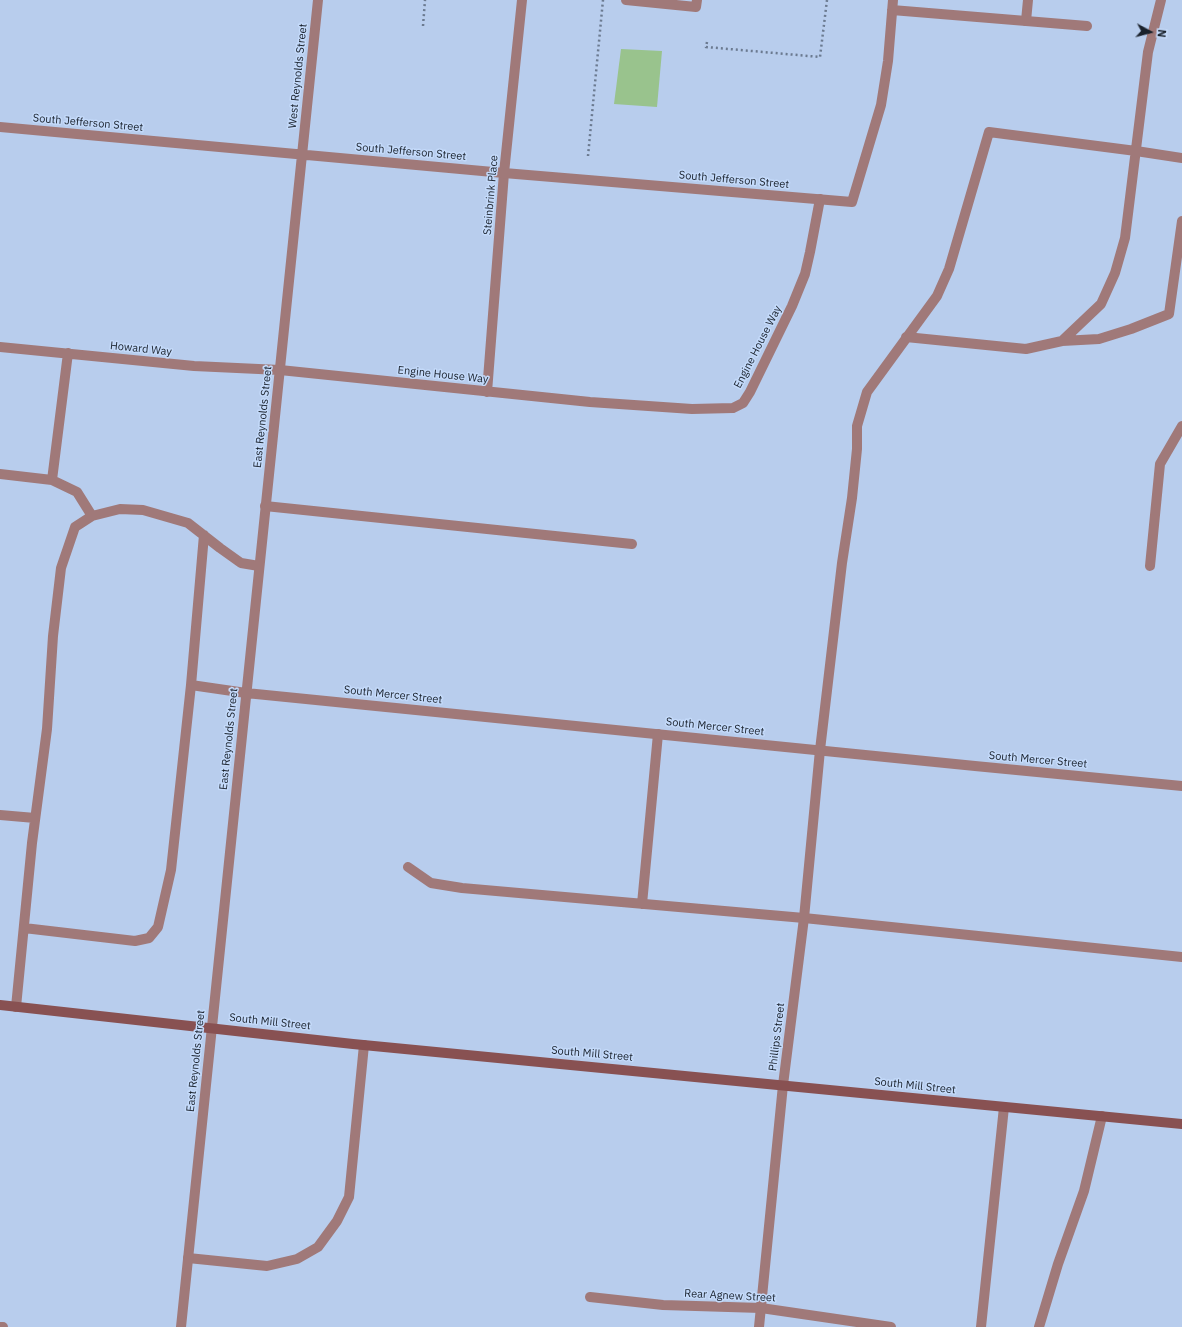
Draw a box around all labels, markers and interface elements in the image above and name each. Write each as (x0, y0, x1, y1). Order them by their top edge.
north arrow (1130, 12, 1170, 52)
street label: West Reynolds Street (286, 23, 310, 129)
text: N (1154, 29, 1169, 38)
street label: South Jefferson Street (32, 112, 144, 134)
street label: South Jefferson Street (355, 141, 467, 163)
street label: Steinbrink Place (481, 155, 501, 235)
street label: South Jefferson Street (678, 169, 790, 191)
street label: Engine House Way (731, 303, 785, 391)
street label: Howard Way (109, 339, 173, 359)
street label: Engine House Way (397, 364, 489, 386)
street label: East Reynolds Street (251, 365, 275, 469)
street label: South Mercer Street (343, 683, 443, 707)
street label: East Reynolds Street (217, 687, 241, 791)
street label: South Mercer Street (665, 715, 765, 739)
street label: South Mercer Street (988, 749, 1088, 771)
street label: Phillips Street (766, 1002, 788, 1072)
street label: East Reynolds Street (184, 1009, 208, 1113)
street label: South Mill Street (229, 1011, 311, 1033)
street label: South Mill Street (551, 1044, 633, 1064)
street label: South Mill Street (874, 1075, 956, 1097)
street label: Rear Agnew Street (684, 1287, 776, 1305)

